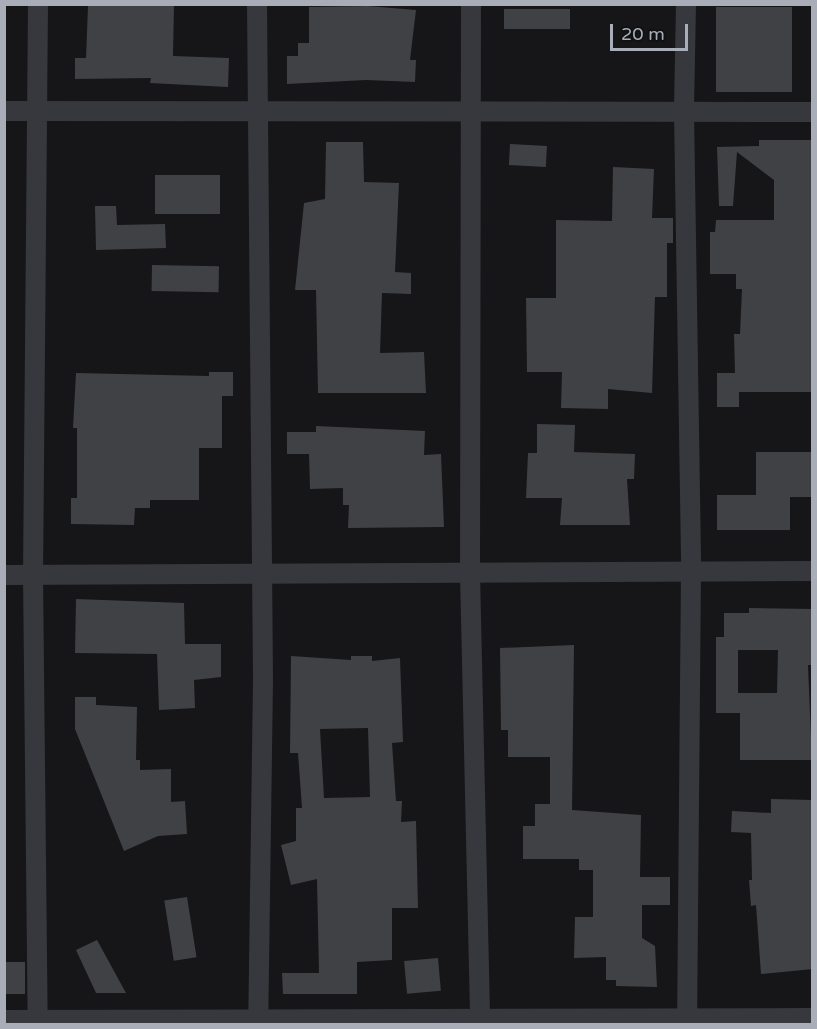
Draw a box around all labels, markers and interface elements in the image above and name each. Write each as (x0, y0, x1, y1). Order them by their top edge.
scale bar (613, 12, 691, 50)
text: 20 m (621, 23, 665, 45)

